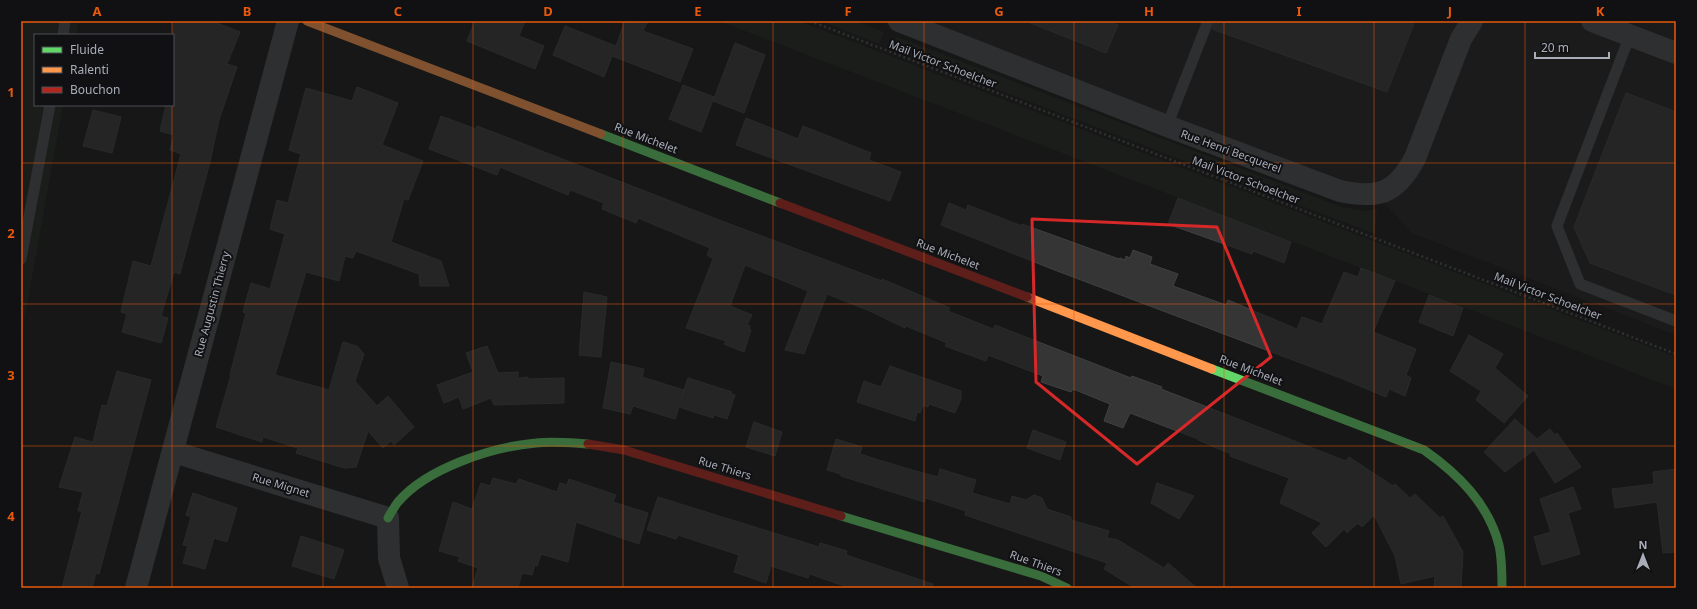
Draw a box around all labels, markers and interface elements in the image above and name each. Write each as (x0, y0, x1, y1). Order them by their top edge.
text: A (93, 2, 102, 20)
text: B (243, 2, 251, 20)
text: C (394, 2, 402, 20)
text: D (543, 2, 553, 20)
text: E (694, 2, 702, 20)
text: F (844, 2, 852, 20)
text: G (994, 2, 1004, 20)
text: H (1144, 2, 1154, 20)
text: I (1296, 2, 1302, 20)
text: J (1447, 2, 1452, 20)
text: K (1596, 2, 1605, 20)
legend (34, 34, 174, 106)
scale bar (1535, 34, 1609, 60)
street label: Mail Victor Schoelcher (887, 36, 1000, 91)
text: 20 m (1541, 39, 1569, 56)
text: Fluide (70, 41, 104, 58)
text: Ralenti (70, 61, 109, 78)
text: Bouchon (70, 81, 120, 98)
text: 1 (7, 83, 15, 101)
street label: Rue Michelet (612, 119, 680, 157)
street label: Rue Henri Becquerel (1179, 125, 1283, 176)
street label: Mail Victor Schoelcher (1190, 152, 1303, 207)
text: 2 (7, 224, 15, 242)
street label: Rue Michelet (914, 235, 982, 273)
street label: Rue Augustin Thierry (190, 249, 233, 358)
street label: Mail Victor Schoelcher (1492, 268, 1605, 323)
street label: Rue Michelet (1217, 351, 1285, 389)
text: 3 (7, 366, 15, 384)
street label: Rue Thiers (697, 452, 753, 483)
street label: Rue Mignet (251, 469, 312, 500)
text: 4 (7, 507, 15, 525)
north arrow (1623, 535, 1663, 575)
text: N (1639, 537, 1647, 552)
street label: Rue Thiers (1008, 546, 1064, 579)

